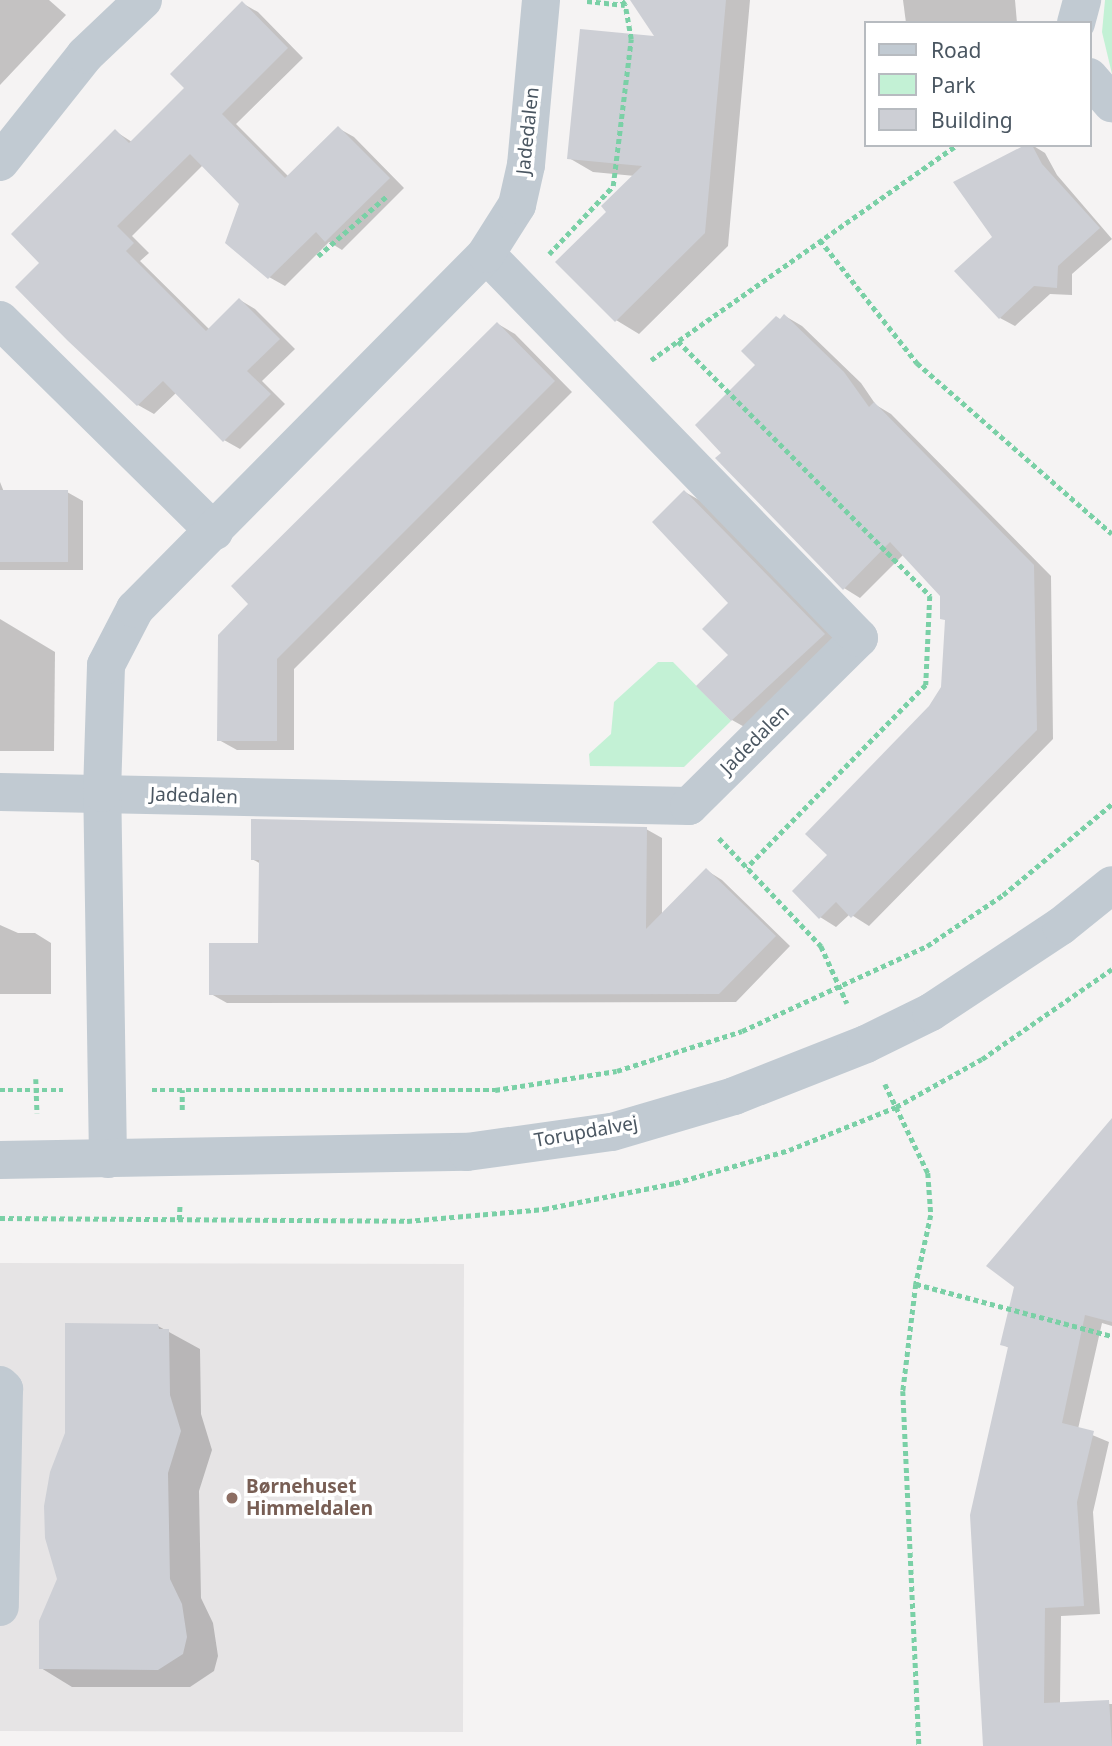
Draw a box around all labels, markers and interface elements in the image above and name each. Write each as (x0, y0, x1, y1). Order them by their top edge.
legend (864, 21, 1091, 147)
text: Road (931, 36, 981, 64)
text: Park (931, 71, 975, 99)
street label: Jadedalen (512, 86, 544, 176)
text: Building (931, 106, 1013, 134)
street label: Jadedalen (716, 701, 794, 779)
street label: Jadedalen (150, 783, 238, 809)
street label: Torupdalvej (533, 1112, 639, 1152)
place label: Børnehuset Himmeldalen (246, 1476, 373, 1520)
marker: Børnehuset Himmeldalen (224, 1490, 240, 1506)

